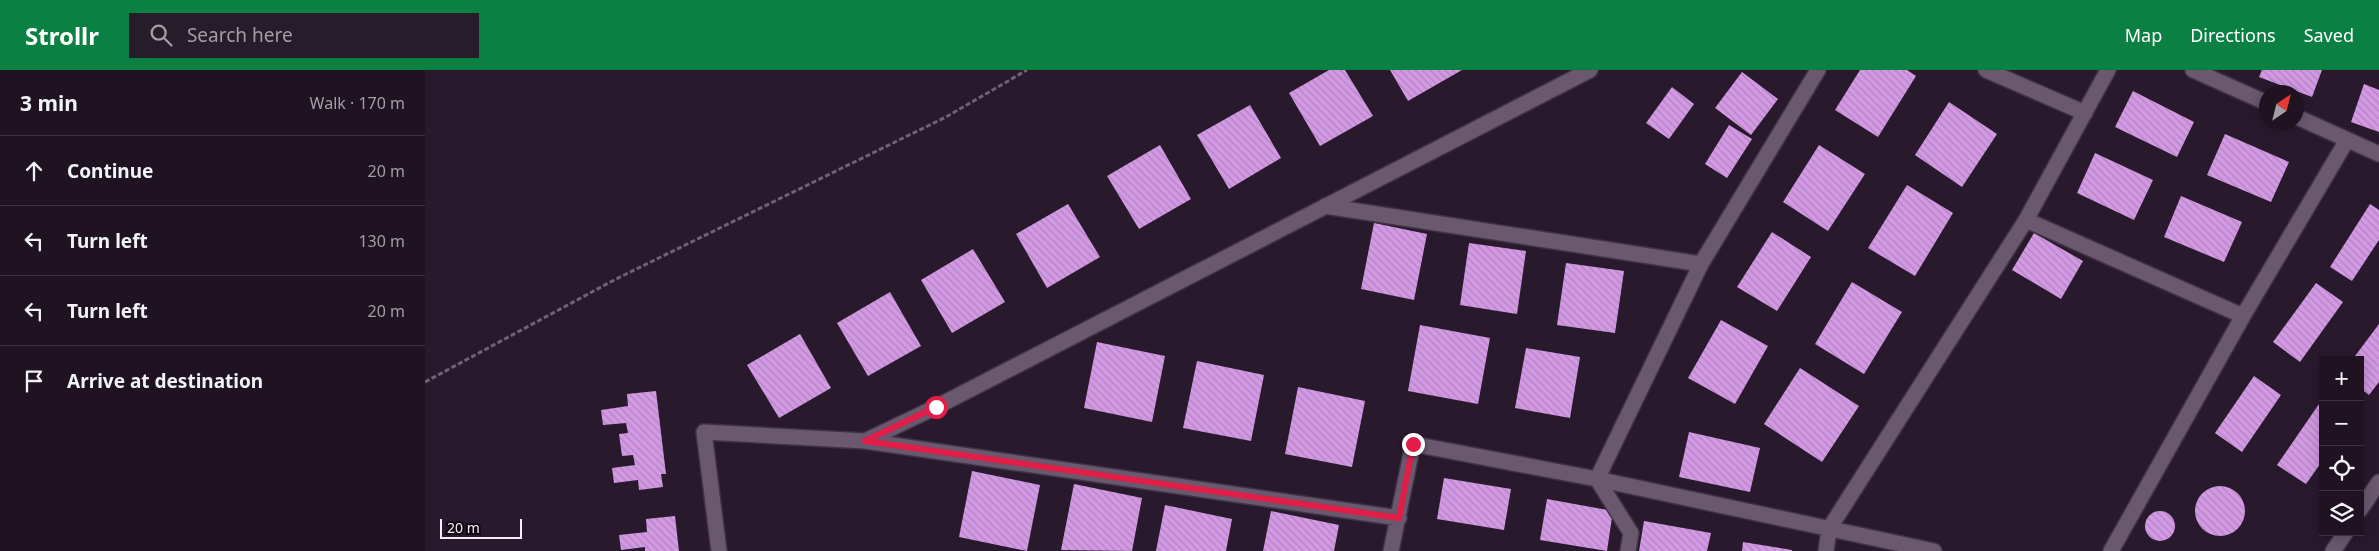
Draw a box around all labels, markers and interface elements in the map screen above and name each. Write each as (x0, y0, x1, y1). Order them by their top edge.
search box (129, 13, 479, 58)
text: Strollr (25, 19, 99, 52)
icon: search (147, 21, 175, 49)
text: Search here (187, 22, 293, 48)
text: Map (2125, 23, 2162, 47)
text: Directions (2190, 23, 2276, 47)
text: Saved (2304, 23, 2354, 47)
north arrow (2259, 85, 2304, 130)
text: 3 min (20, 89, 78, 117)
text: Walk · 170 m (310, 92, 405, 114)
icon: ahead (20, 157, 48, 185)
text: Continue (67, 158, 153, 184)
text: 20 m (368, 160, 405, 182)
icon: left (20, 227, 48, 255)
text: Turn left (67, 228, 148, 254)
text: 130 m (358, 230, 405, 252)
icon: left (20, 297, 48, 325)
text: Turn left (67, 298, 148, 324)
text: 20 m (368, 300, 405, 322)
map controls (2319, 356, 2364, 536)
button: + (2319, 356, 2364, 401)
icon: arrive (20, 367, 48, 395)
text: Arrive at destination (67, 368, 263, 394)
route start (925, 396, 948, 419)
button: − (2319, 401, 2364, 446)
route end (1402, 433, 1425, 456)
button: locate (2319, 446, 2364, 491)
button: layers (2319, 491, 2364, 536)
scale bar (440, 516, 523, 539)
text: 20 m (447, 518, 480, 537)

